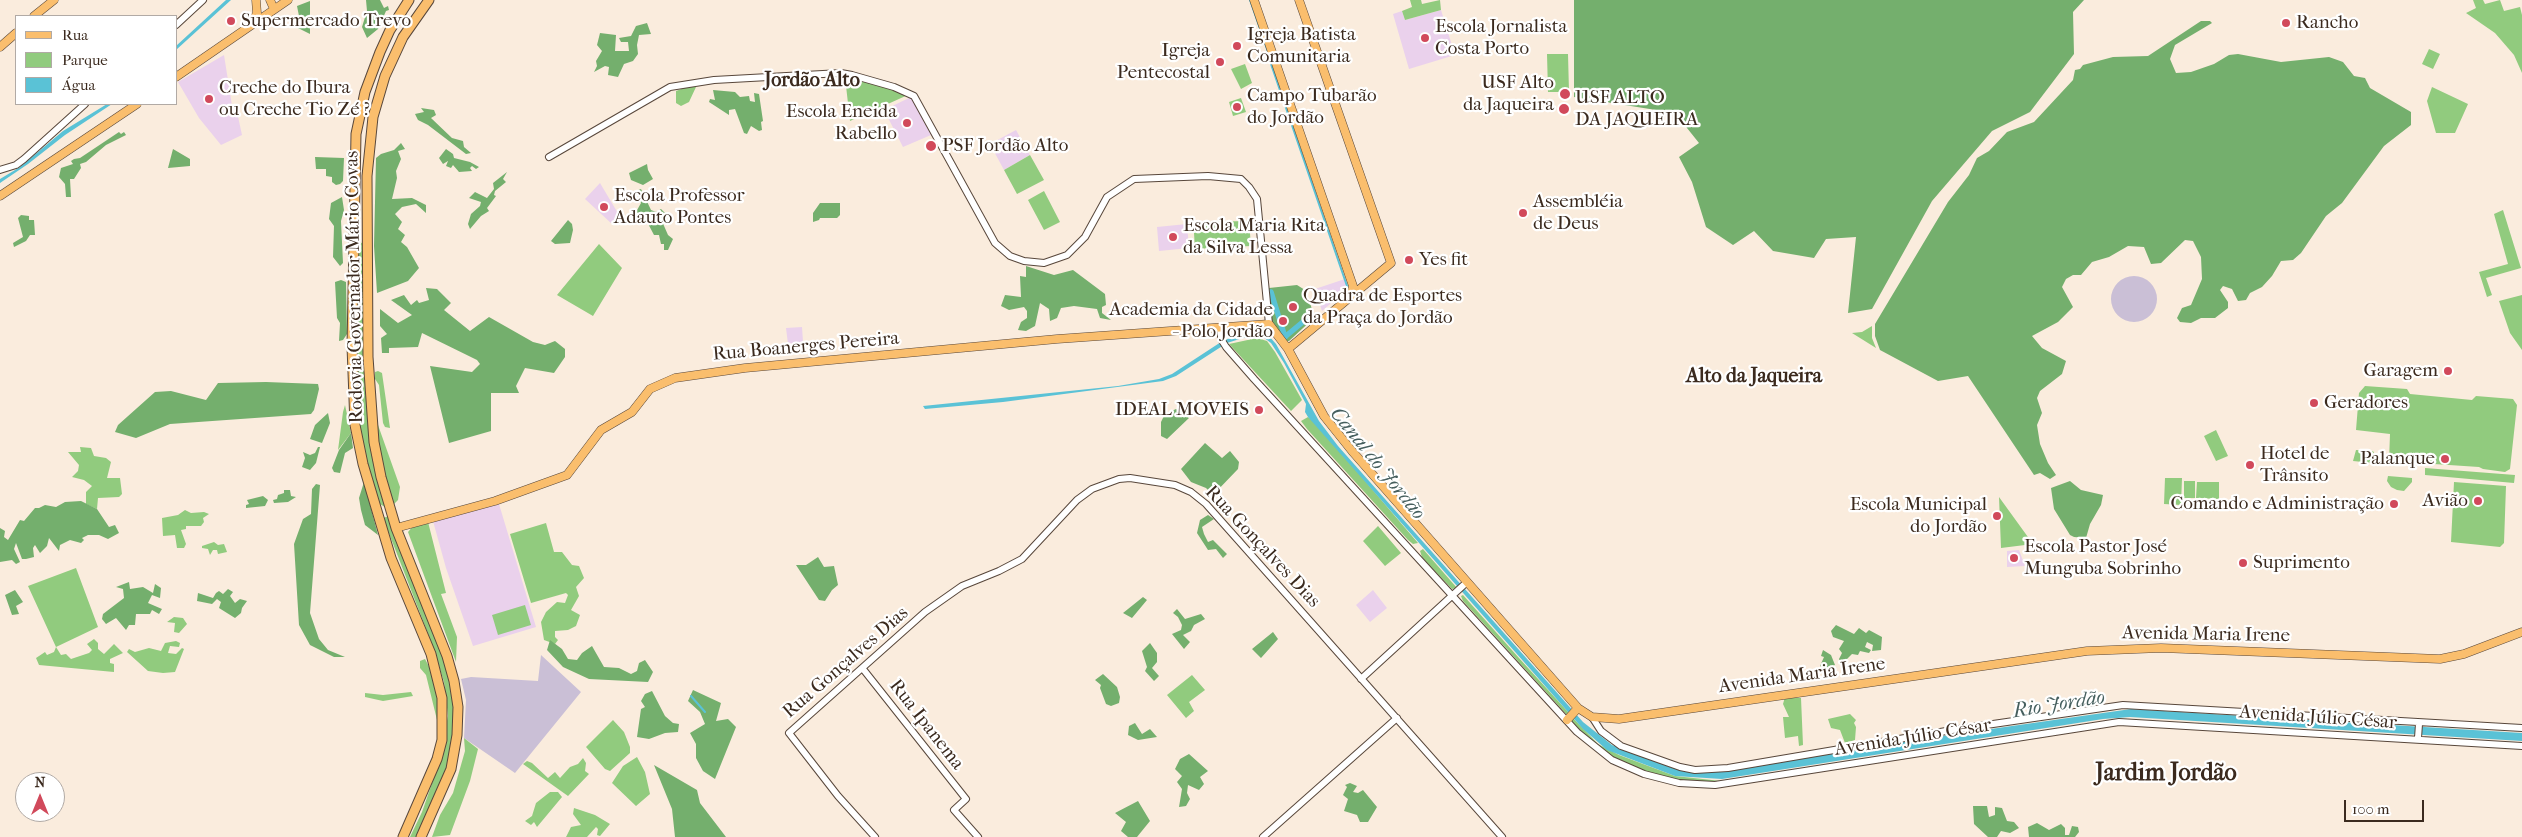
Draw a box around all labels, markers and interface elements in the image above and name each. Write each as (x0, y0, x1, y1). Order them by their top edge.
place label: Supermercado Trevo (241, 10, 411, 32)
place label: Rancho (2296, 12, 2358, 34)
legend (15, 15, 178, 105)
marker: Supermercado Trevo (225, 15, 237, 27)
place label: Escola Jornalista Costa Porto (1435, 16, 1567, 60)
marker: Rancho (2280, 17, 2292, 29)
place label: Igreja Batista Comunitaria (1247, 24, 1356, 68)
text: Rua (62, 26, 88, 44)
marker: Escola Jornalista Costa Porto (1419, 32, 1431, 44)
place label: Igreja Pentecostal (1117, 40, 1210, 84)
marker: Igreja Batista Comunitaria (1231, 40, 1243, 52)
text: Parque (62, 51, 108, 69)
marker: Igreja Pentecostal (1214, 56, 1226, 68)
district label: Jordão Alto (764, 69, 860, 93)
place label: USF Alto da Jaqueira (1463, 72, 1554, 116)
text: Água (62, 76, 95, 94)
place label: Creche do Ibura ou Creche Tio Zé ? (219, 77, 370, 121)
place label: Campo Tubarão do Jordão (1247, 85, 1377, 129)
marker: USF Alto da Jaqueira (1558, 87, 1572, 101)
place label: USF ALTO DA JAQUEIRA (1575, 87, 1698, 131)
marker: Creche do Ibura ou Creche Tio Zé ? (203, 93, 215, 105)
place label: Escola Eneida Rabello (786, 101, 897, 145)
marker: Campo Tubarão do Jordão (1231, 101, 1243, 113)
marker: USF ALTO DA JAQUEIRA (1557, 102, 1571, 116)
marker: Escola Eneida Rabello (901, 117, 913, 129)
place label: PSF Jordão Alto (942, 135, 1068, 157)
marker: PSF Jordão Alto (924, 139, 938, 153)
street label: Rodovia Governador Mário Covas (341, 151, 369, 423)
place label: Escola Professor Adauto Pontes (614, 185, 744, 229)
place label: Assembléia de Deus (1533, 191, 1623, 235)
marker: Escola Professor Adauto Pontes (598, 201, 610, 213)
marker: Assembléia de Deus (1517, 207, 1529, 219)
place label: Escola Maria Rita da Silva Lessa (1183, 215, 1325, 259)
marker: Escola Maria Rita da Silva Lessa (1167, 231, 1179, 243)
place label: Yes fit (1419, 249, 1468, 271)
marker: Yes fit (1403, 254, 1415, 266)
place label: Quadra de Esportes da Praça do Jordão (1303, 285, 1462, 329)
place label: Academia da Cidade - Polo Jordão (1109, 299, 1273, 343)
marker: Quadra de Esportes da Praça do Jordão (1287, 301, 1299, 313)
marker: Academia da Cidade - Polo Jordão (1277, 315, 1289, 327)
street label: Rua Boanerges Pereira (712, 327, 900, 367)
place label: Garagem (2364, 360, 2438, 382)
district label: Alto da Jaqueira (1686, 365, 1822, 389)
marker: Garagem (2442, 365, 2454, 377)
place label: Geradores (2324, 392, 2408, 414)
marker: Geradores (2308, 397, 2320, 409)
place label: IDEAL MOVEIS (1115, 399, 1249, 421)
water label: Canal do Jordão (1324, 403, 1430, 525)
marker: IDEAL MOVEIS (1253, 404, 1265, 416)
place label: Hotel de Trânsito (2260, 443, 2330, 487)
place label: Palanque (2360, 448, 2435, 470)
marker: Palanque (2439, 453, 2451, 465)
marker: Hotel de Trânsito (2244, 459, 2256, 471)
street label: Rua Gonçalves Dias (1200, 481, 1324, 613)
place label: Avião (2423, 490, 2468, 512)
place label: Comando e Administração (2170, 493, 2384, 515)
place label: Escola Municipal do Jordão (1850, 494, 1987, 538)
marker: Avião (2472, 495, 2484, 507)
marker: Comando e Administração (2388, 498, 2400, 510)
marker: Escola Municipal do Jordão (1991, 510, 2003, 522)
place label: Escola Pastor José Munguba Sobrinho (2024, 536, 2181, 580)
marker: Escola Pastor José Munguba Sobrinho (2008, 552, 2020, 564)
place label: Suprimento (2253, 552, 2350, 574)
marker: Suprimento (2237, 557, 2249, 569)
street label: Rua Gonçalves Dias (779, 602, 913, 724)
street label: Avenida Maria Irene (2122, 622, 2290, 648)
street label: Avenida Maria Irene (1717, 653, 1887, 699)
street label: Rua Ipanema (884, 675, 968, 775)
water label: Rio Jordão (2011, 686, 2107, 724)
street label: Avenida Júlio César (2238, 701, 2398, 735)
street label: Avenida Júlio César (1833, 714, 1993, 762)
district label: Jardim Jordão (2095, 760, 2237, 788)
north arrow (15, 772, 65, 822)
text: N (35, 774, 45, 791)
scale bar (2347, 790, 2427, 822)
text: 100 m (2352, 800, 2390, 818)

